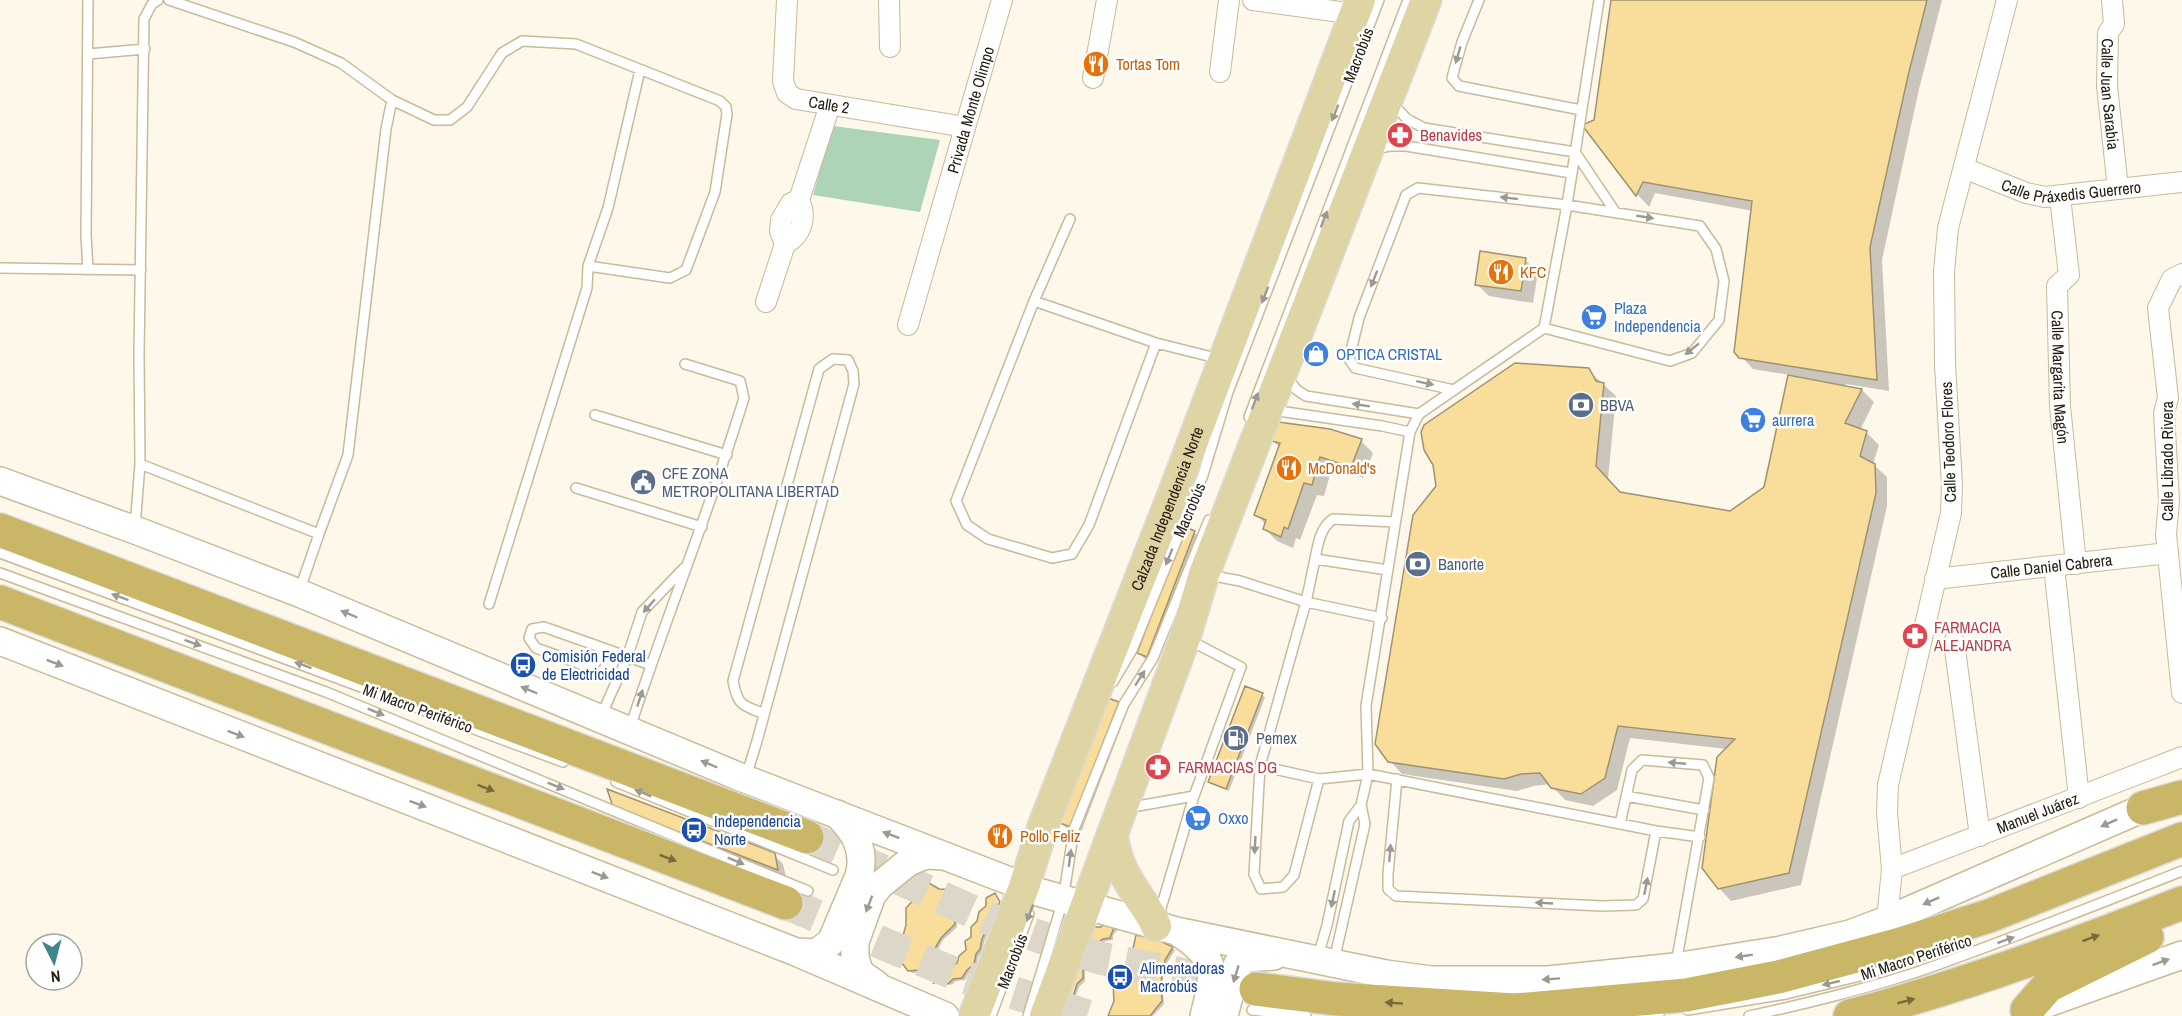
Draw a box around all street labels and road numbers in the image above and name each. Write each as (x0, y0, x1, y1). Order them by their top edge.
street label: Macrobús (1337, 24, 1379, 86)
street label: Calle Juan Sarabia (2096, 38, 2125, 151)
street label: Privada Monte Olimpo (941, 44, 999, 176)
street label: Calle 2 (807, 90, 851, 119)
street label: Calle Práxedis Guerrero (1998, 173, 2142, 208)
street label: Calle Margarita Magón (2047, 310, 2075, 445)
street label: Calle Teodoro Flores (1935, 381, 1961, 503)
street label: Calle Librado Rivera (2156, 400, 2178, 521)
street label: Calzada Independencia Norte (1125, 423, 1209, 594)
street label: Macrobús (1168, 479, 1210, 541)
street label: Calle Daniel Cabrera (1989, 548, 2114, 584)
street label: Mi Macro Periférico (360, 678, 476, 738)
street label: Manuel Juárez (1993, 787, 2082, 839)
street label: Mi Macro Periférico (1858, 929, 1974, 985)
street label: Macrobús (991, 930, 1033, 992)

